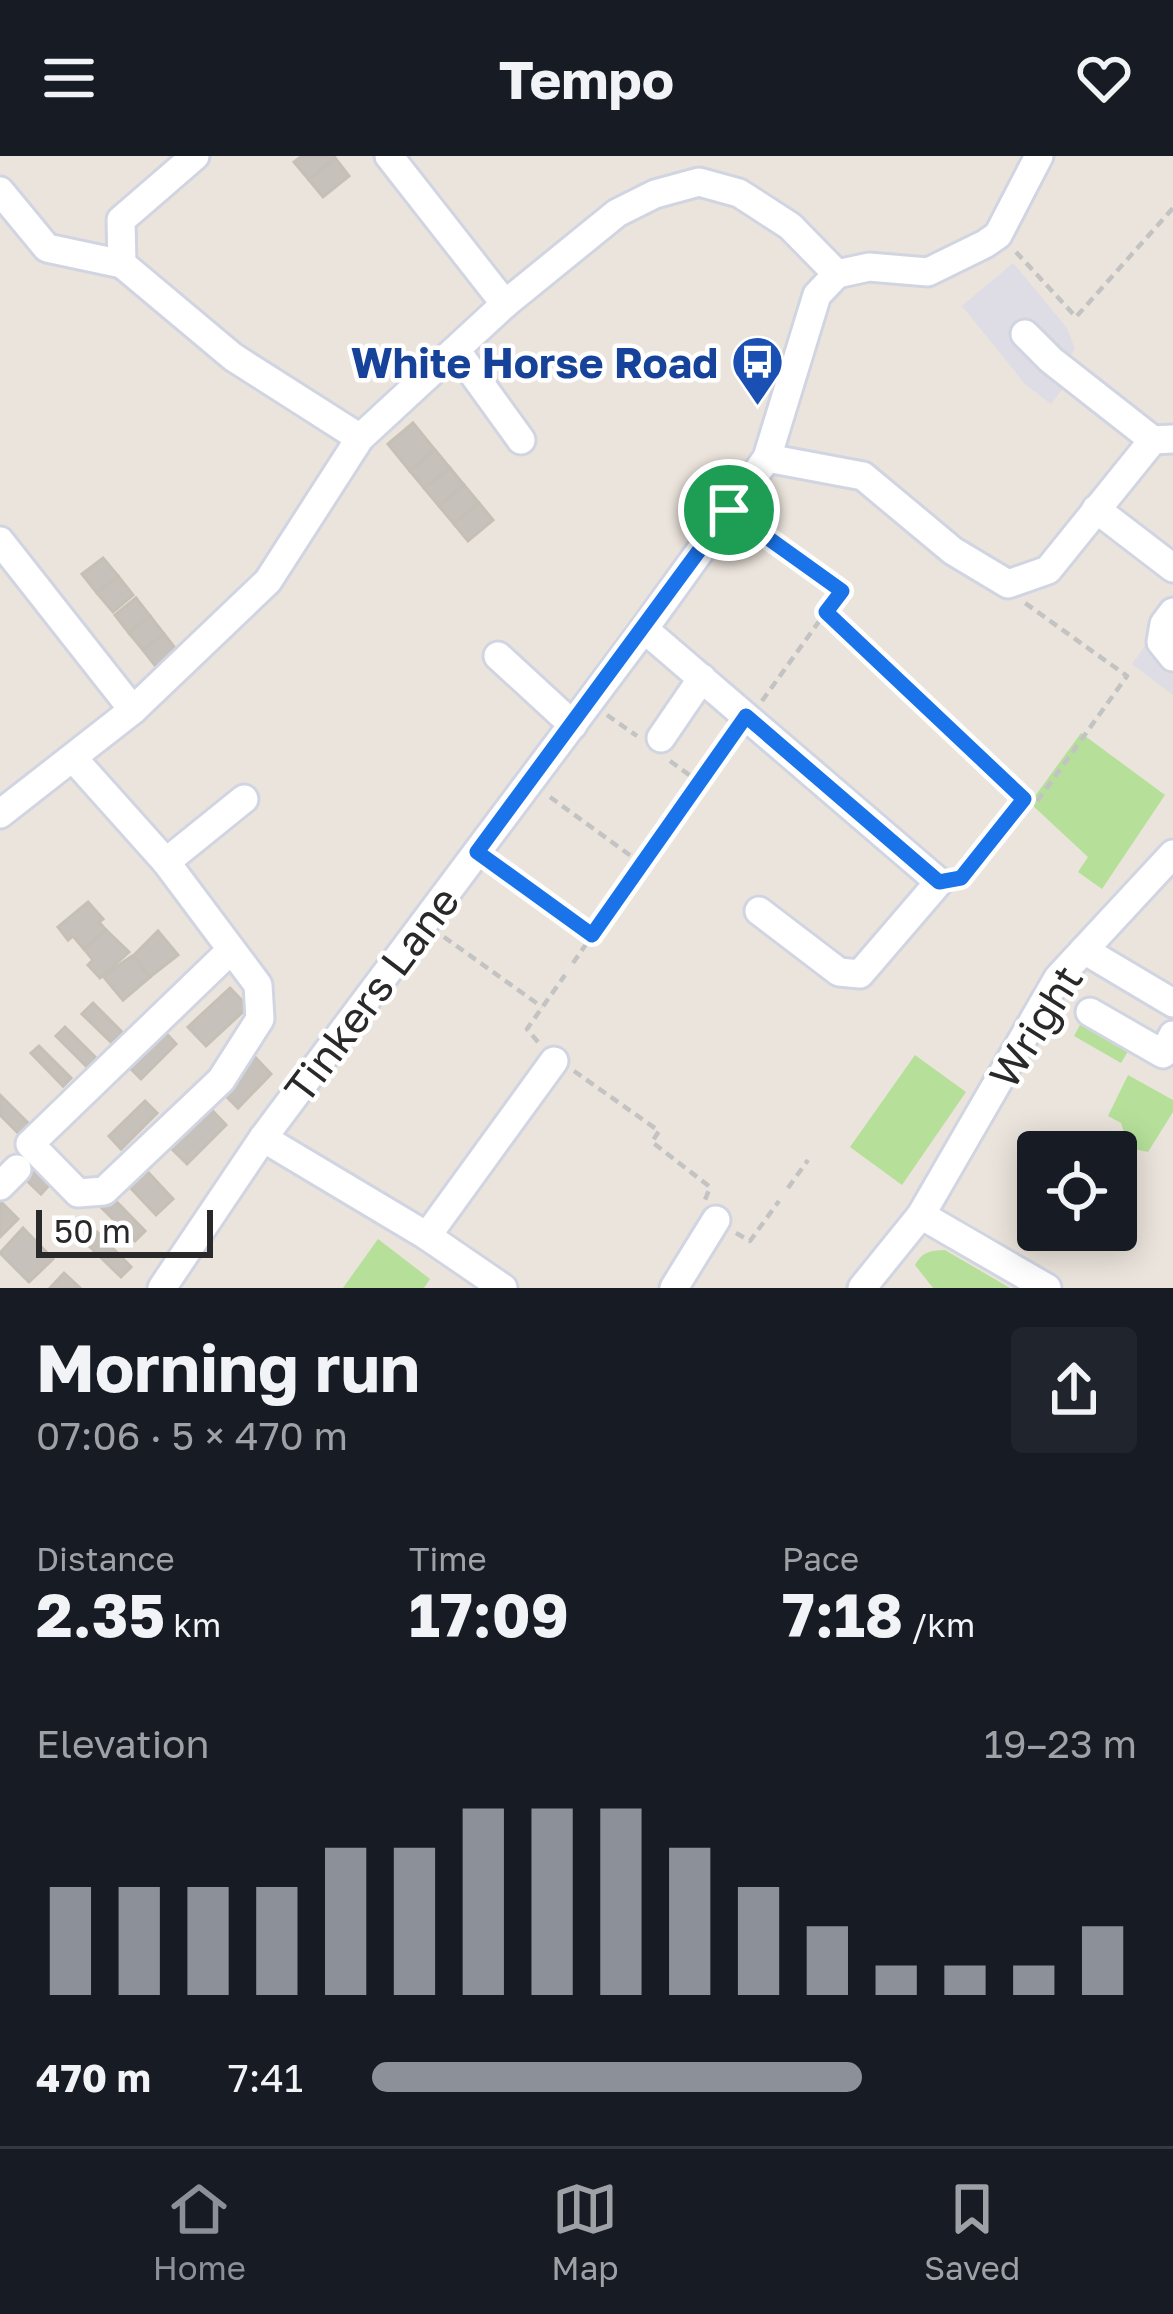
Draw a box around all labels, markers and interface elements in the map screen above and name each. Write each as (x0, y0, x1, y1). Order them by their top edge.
icon: menu (36, 45, 102, 111)
icon: heart (1071, 45, 1137, 111)
text: Tempo (499, 46, 674, 111)
bus stop icon: White Horse Road (729, 334, 785, 408)
place label: White Horse Road (351, 337, 718, 387)
pin (678, 459, 780, 561)
icon: arrive (696, 477, 762, 543)
street label: Tinkers Lane (273, 876, 469, 1112)
street label: Wright (978, 955, 1092, 1097)
map controls (1017, 1131, 1137, 1251)
button: locate (1017, 1131, 1137, 1251)
scale bar (36, 1204, 213, 1257)
text: 50 m (54, 1211, 131, 1250)
text: Morning run (36, 1327, 420, 1407)
button: share (1011, 1327, 1137, 1453)
text: 07:06 · 5 × 470 m (36, 1412, 348, 1459)
text: Distance (36, 1539, 175, 1578)
text: Time (409, 1539, 487, 1578)
text: Pace (782, 1539, 859, 1578)
text: 2.35 (36, 1578, 165, 1650)
text: 17:09 (409, 1578, 569, 1650)
text: 7:18 (782, 1578, 903, 1650)
text: km (165, 1605, 221, 1644)
text: /km (903, 1605, 975, 1644)
text: Elevation (36, 1720, 209, 1767)
text: 19–23 m (984, 1720, 1137, 1767)
text: 470 m (36, 2054, 151, 2101)
text: 7:41 (228, 2054, 303, 2101)
tab: Home (153, 2176, 246, 2287)
tab: Map (551, 2176, 619, 2287)
tab: Saved (924, 2176, 1020, 2287)

